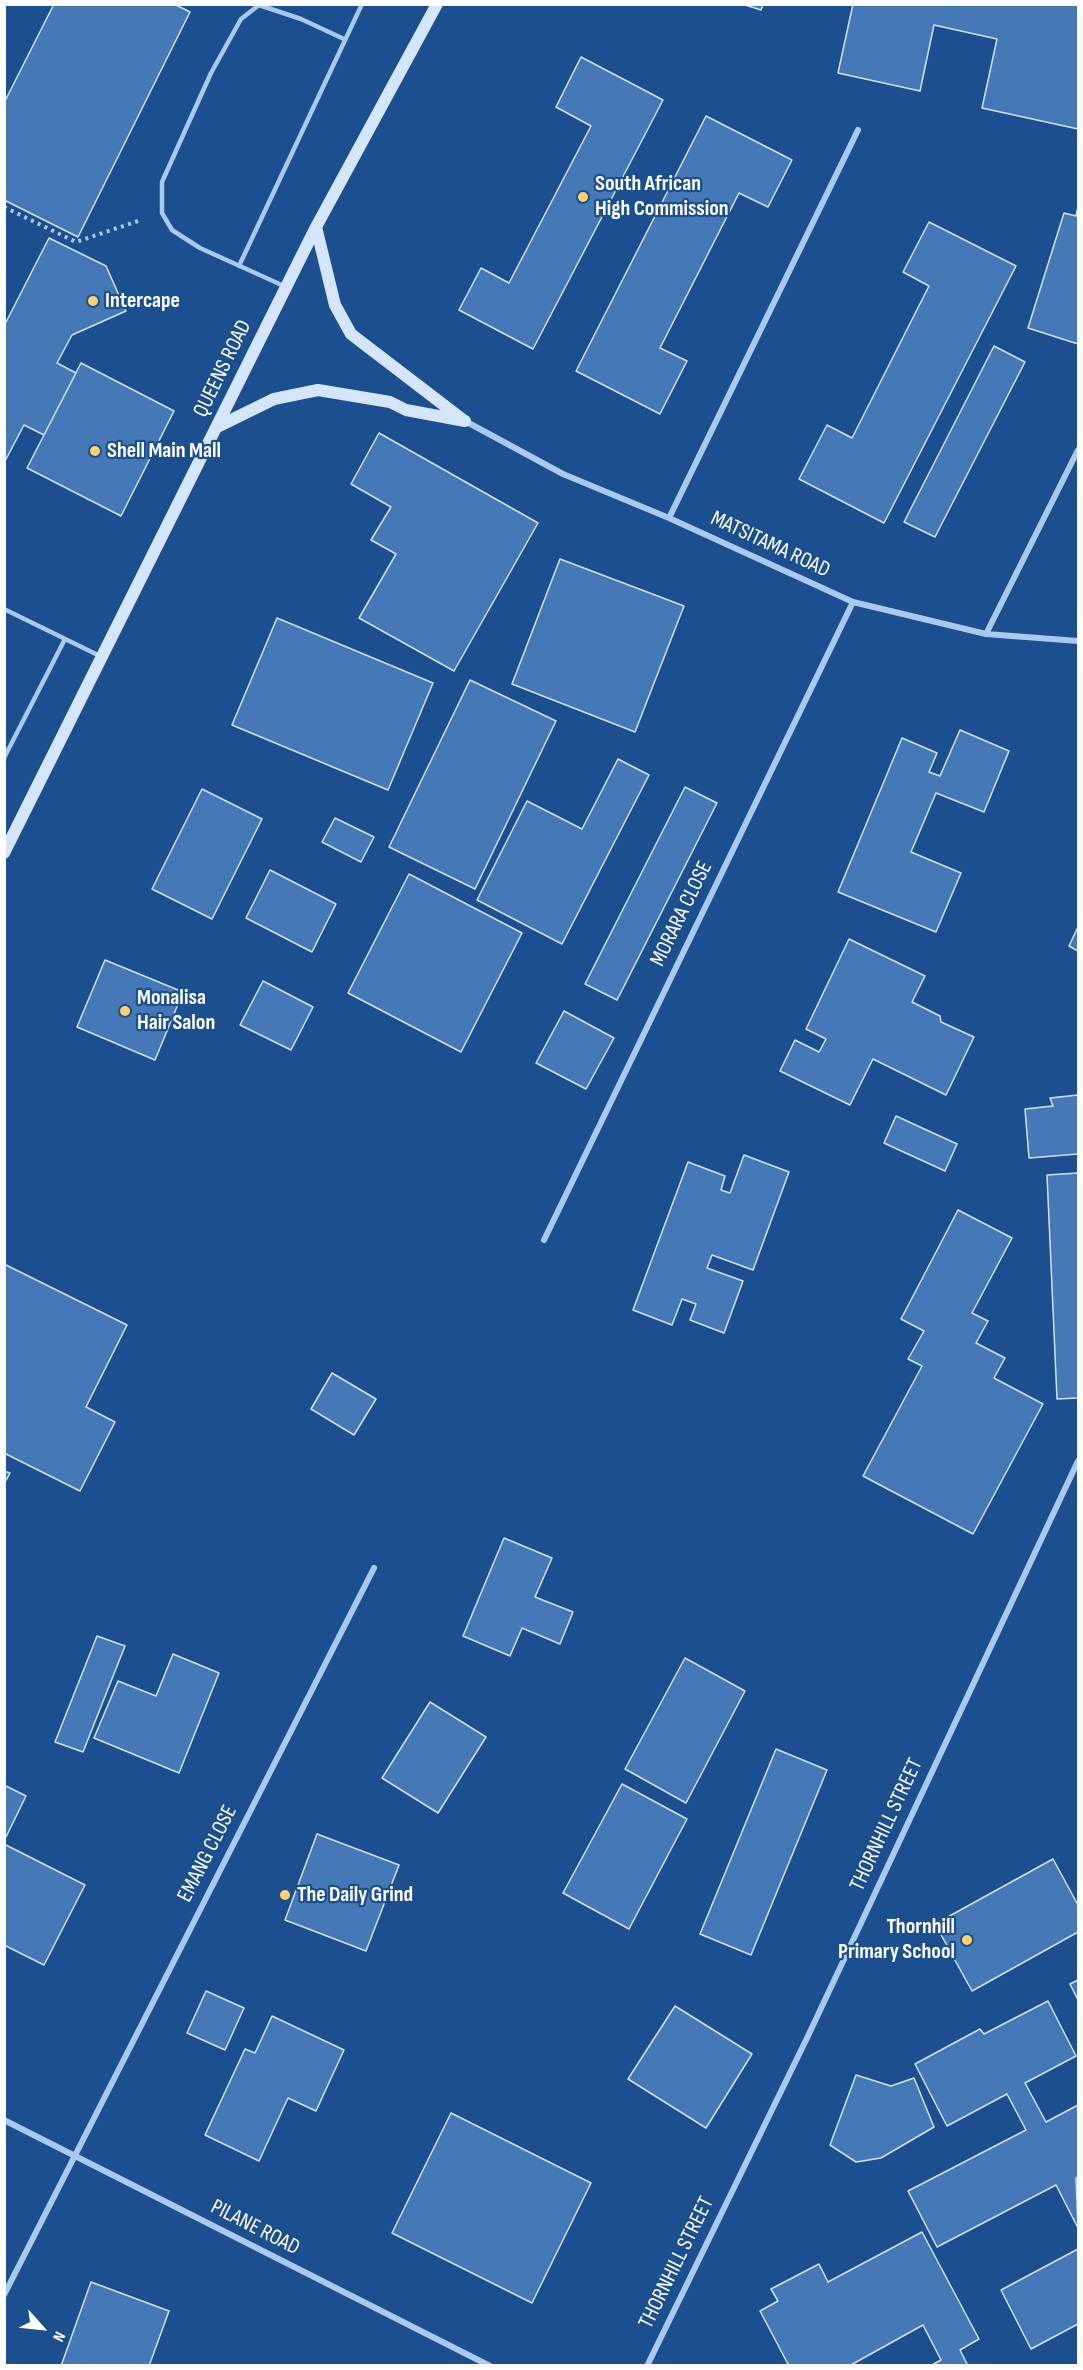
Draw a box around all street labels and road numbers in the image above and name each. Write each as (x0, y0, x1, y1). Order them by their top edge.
street label: QUEENS ROAD (188, 316, 258, 422)
street label: MATSITAMA ROAD (706, 506, 834, 584)
street label: MORARA CLOSE (645, 857, 719, 971)
street label: THORNHILL STREET (845, 1755, 929, 1895)
street label: EMANG CLOSE (172, 1801, 244, 1907)
street label: THORNHILL STREET (634, 2193, 720, 2333)
street label: PILANE ROAD (206, 2194, 304, 2262)

